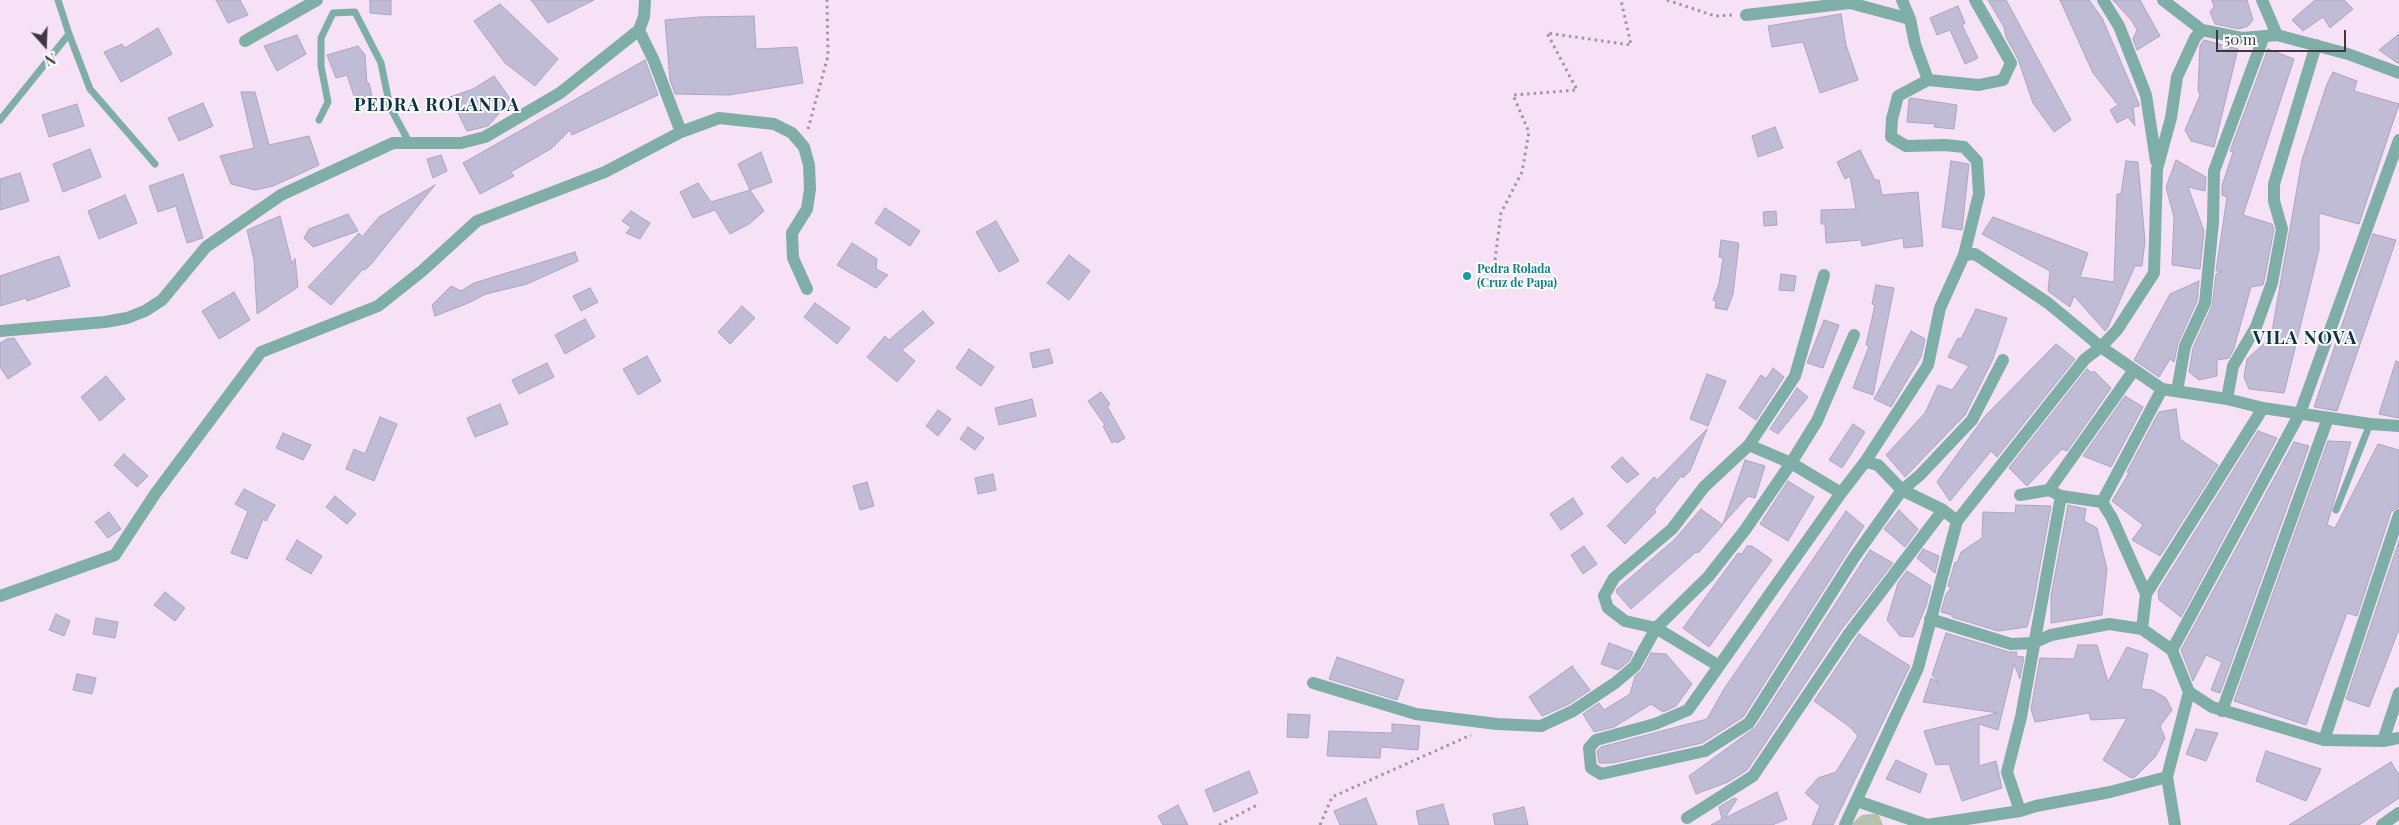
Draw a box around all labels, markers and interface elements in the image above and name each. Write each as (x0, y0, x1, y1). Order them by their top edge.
north arrow (20, 20, 70, 70)
scale bar (2219, 20, 2349, 52)
text: 50 m (2224, 29, 2256, 49)
text: N (42, 49, 58, 70)
district label: PEDRA ROLANDA (352, 94, 522, 116)
place label: Pedra Rolada (Cruz de Papa) (1477, 262, 1557, 290)
marker: Pedra Rolada (Cruz de Papa) (1461, 270, 1473, 282)
district label: VILA NOVA (2252, 327, 2358, 349)

